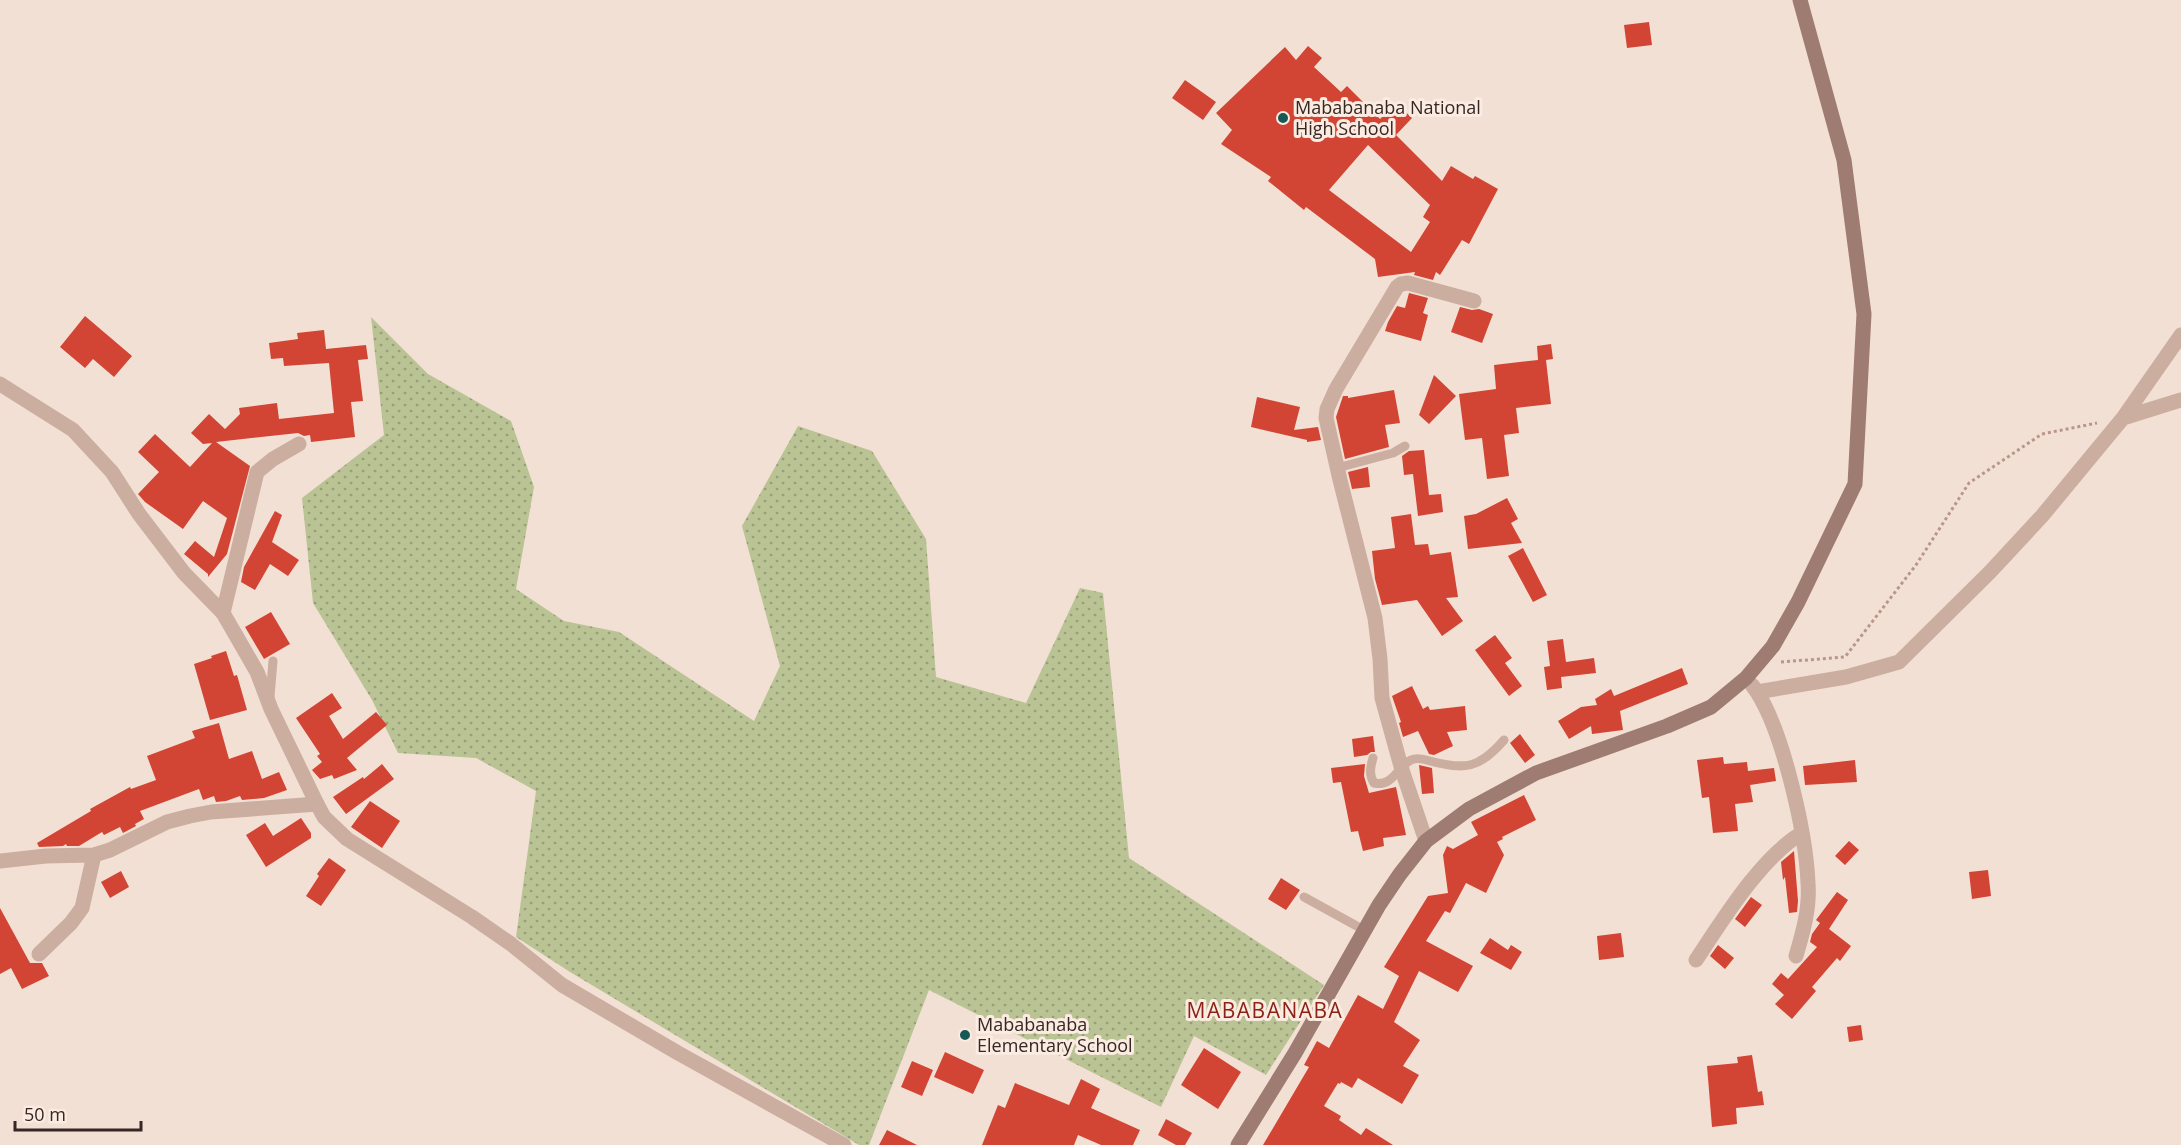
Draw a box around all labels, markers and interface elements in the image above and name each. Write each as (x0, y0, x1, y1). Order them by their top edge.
place label: Mababanaba National High School (1295, 95, 1481, 140)
marker: Mababanaba National High School (1276, 111, 1290, 125)
district label: MABABANABA (1187, 996, 1343, 1024)
place label: Mababanaba Elementary School (977, 1012, 1133, 1057)
marker: Mababanaba Elementary School (958, 1028, 972, 1042)
scale bar (15, 1094, 141, 1132)
text: 50 m (24, 1102, 66, 1126)

